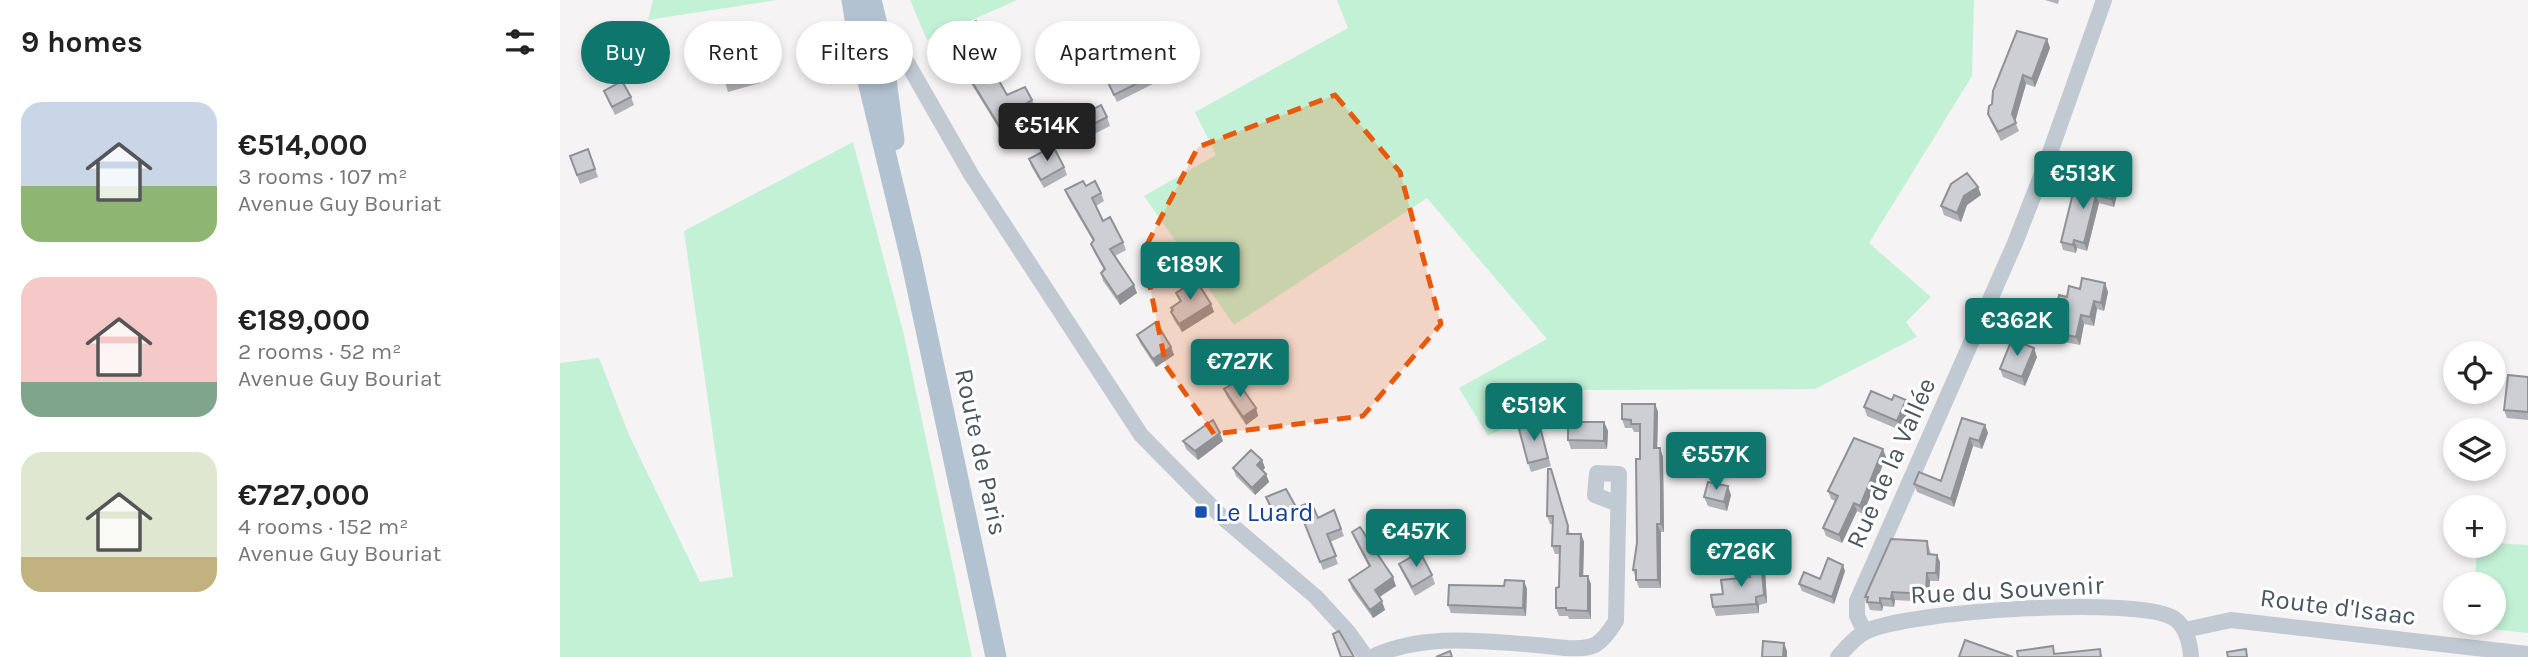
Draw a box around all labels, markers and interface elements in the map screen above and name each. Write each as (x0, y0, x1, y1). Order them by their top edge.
chip: Buy (581, 21, 670, 84)
chip: Rent (684, 21, 782, 84)
chip: Filters (796, 21, 913, 84)
chip: New (927, 21, 1021, 84)
chip: Apartment (1035, 21, 1200, 84)
icon: filters (501, 23, 539, 61)
text: 9 homes (21, 24, 143, 60)
pin: €514K (998, 104, 1096, 163)
text: €514K (1015, 112, 1079, 139)
text: €514,000 (238, 127, 368, 163)
icon: home (77, 130, 161, 214)
pin: €513K (2034, 152, 2132, 211)
text: €513K (2050, 160, 2116, 187)
text: 3 rooms · 107 m² (238, 163, 407, 190)
text: Avenue Guy Bouriat (238, 190, 441, 217)
pin: €189K (1141, 243, 1239, 302)
text: €189K (1157, 251, 1223, 278)
pin: €362K (1968, 298, 2066, 358)
text: €189,000 (238, 302, 370, 338)
icon: home (77, 305, 161, 389)
text: €362K (1981, 307, 2053, 334)
text: 2 rooms · 52 m² (238, 338, 401, 365)
pin: €727K (1191, 340, 1289, 399)
map controls (2443, 341, 2506, 635)
button: locate (2443, 341, 2506, 404)
text: €727K (1207, 348, 1273, 375)
text: Avenue Guy Bouriat (238, 365, 441, 392)
street label: Route de Paris (948, 366, 1014, 538)
street label: Rue de la Vallée (1840, 373, 1942, 553)
pin: €519K (1485, 384, 1583, 443)
text: €519K (1501, 392, 1567, 419)
button: layers (2443, 418, 2506, 481)
pin: €557K (1667, 433, 1765, 492)
text: €557K (1682, 441, 1750, 468)
text: €727,000 (238, 477, 370, 513)
icon: home (77, 480, 161, 564)
button: + (2443, 495, 2506, 558)
place label: Le Luard (1215, 497, 1314, 528)
marker: Le Luard (1193, 504, 1209, 520)
pin: €457K (1367, 510, 1465, 569)
text: 4 rooms · 152 m² (238, 513, 409, 540)
text: €457K (1382, 518, 1450, 545)
pin: €726K (1692, 530, 1790, 589)
text: €726K (1707, 538, 1775, 565)
text: Avenue Guy Bouriat (238, 540, 441, 567)
street label: Rue du Souvenir (1910, 569, 2105, 611)
button: − (2443, 572, 2506, 635)
street label: Route d'Isaac (2258, 582, 2418, 632)

